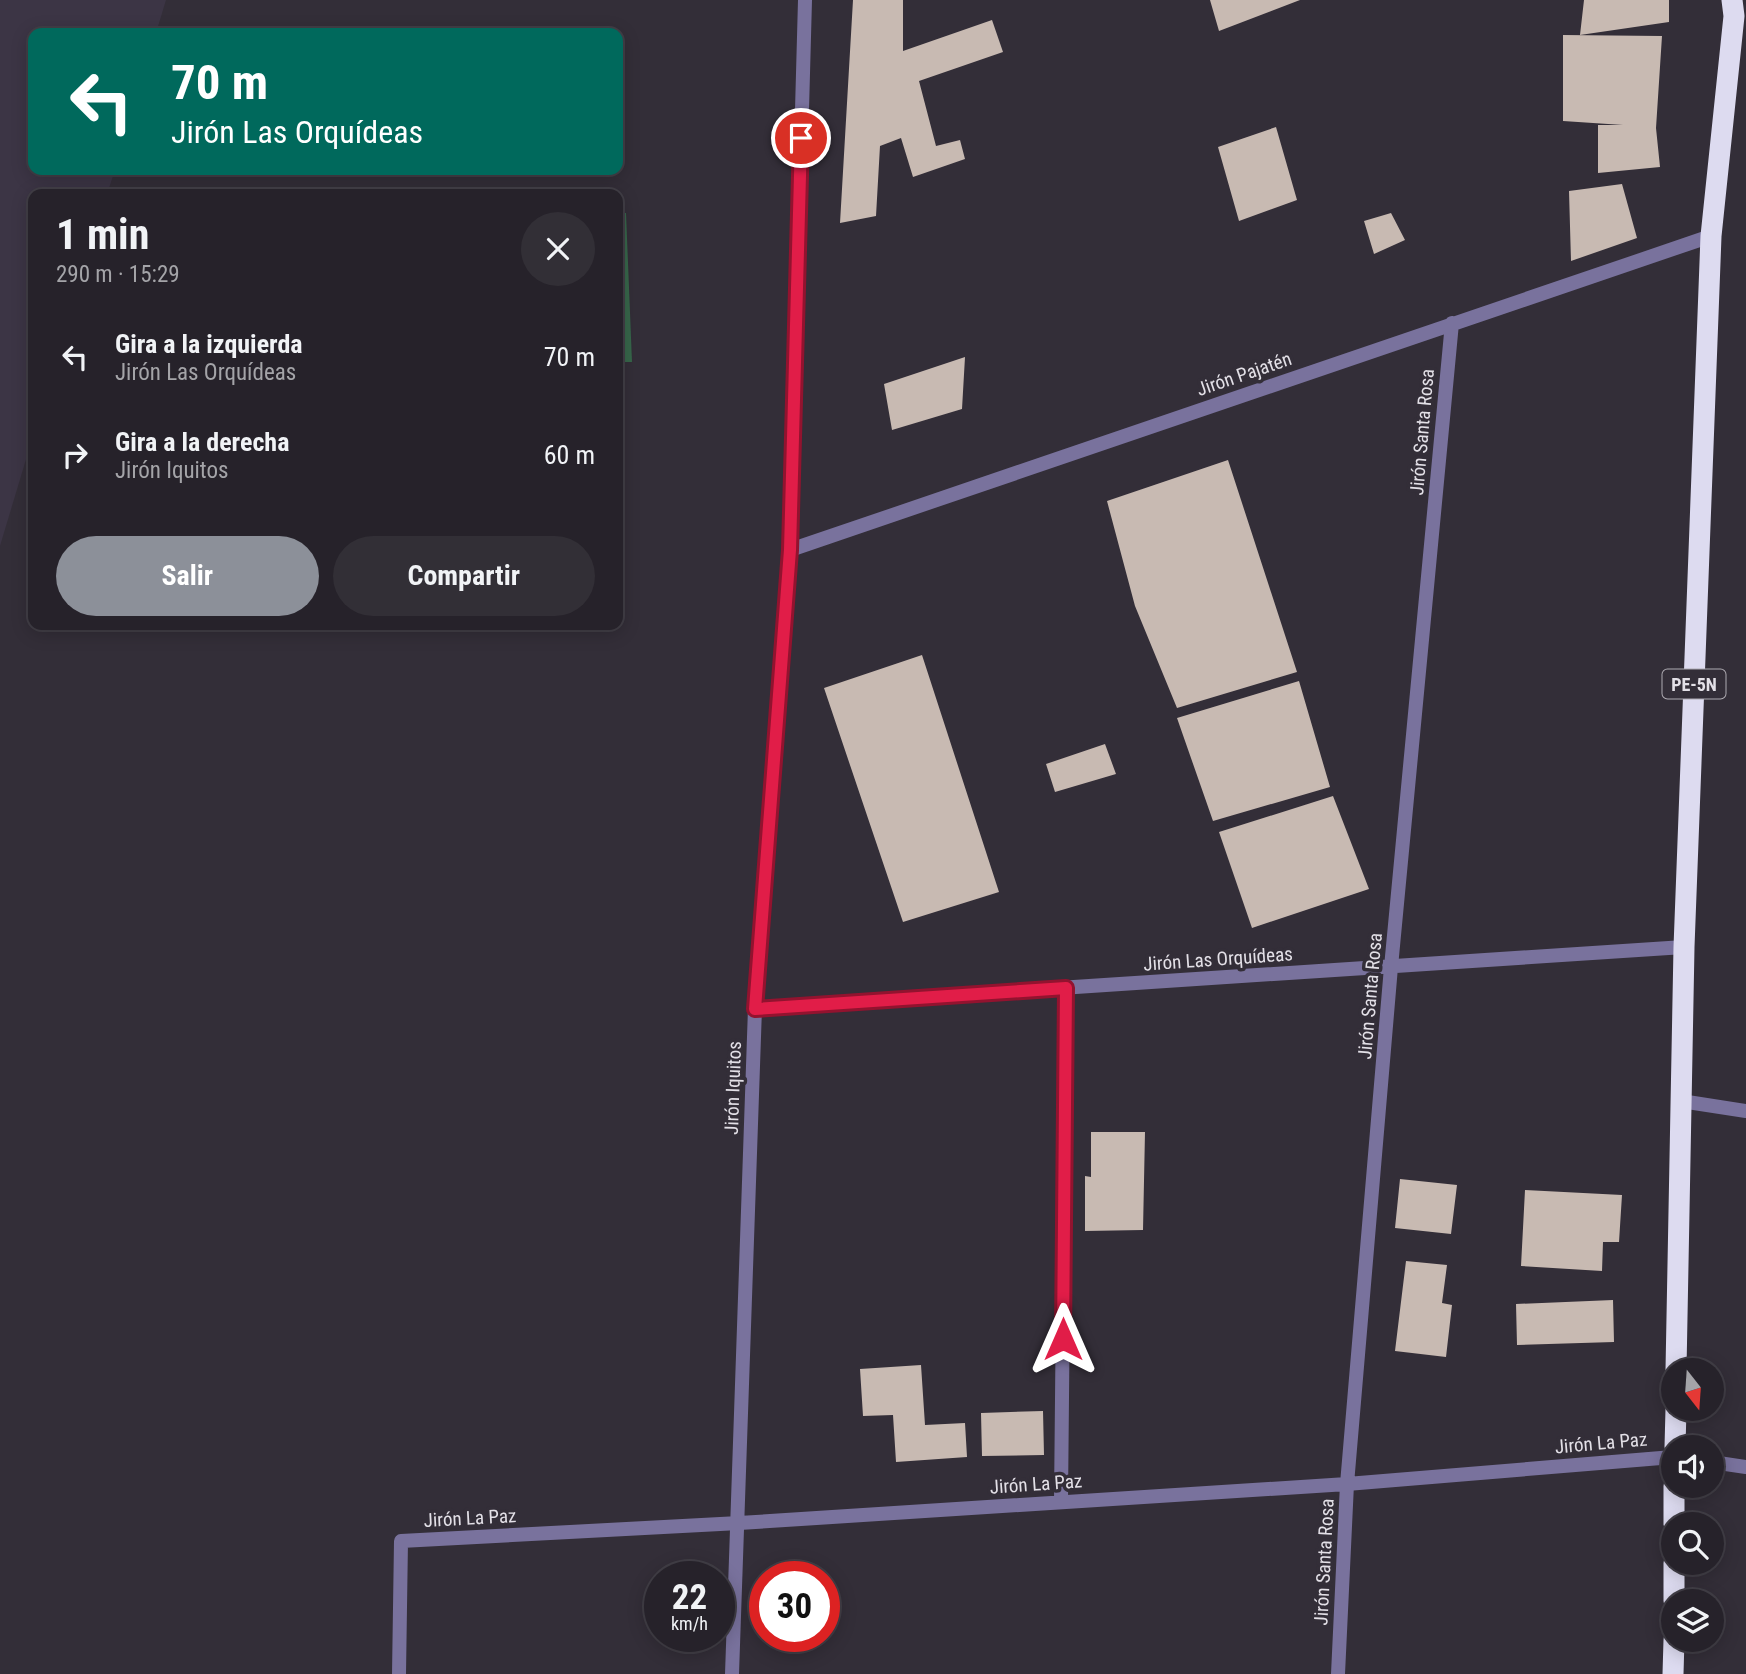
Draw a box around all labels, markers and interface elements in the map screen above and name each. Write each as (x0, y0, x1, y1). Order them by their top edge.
text: 70 m (171, 54, 268, 111)
icon: left (56, 56, 147, 147)
pin (771, 108, 831, 168)
text: Jirón Las Orquídeas (171, 113, 423, 151)
icon: arrive (782, 119, 820, 157)
text: 1 min (56, 210, 149, 259)
button: close (521, 212, 595, 286)
text: 290 m · 15:29 (56, 261, 180, 288)
text: Gira a la izquierda (115, 329, 303, 359)
icon: left (56, 338, 94, 376)
text: 70 m (544, 342, 595, 372)
street label: Jirón Pajatén (1194, 347, 1294, 401)
text: Jirón Las Orquídeas (115, 359, 296, 386)
street label: Jirón Santa Rosa (1405, 368, 1439, 496)
text: Gira a la derecha (115, 427, 289, 457)
icon: right (56, 436, 94, 474)
text: 60 m (544, 440, 595, 470)
text: Jirón Iquitos (115, 457, 228, 484)
button: Salir (56, 536, 319, 616)
button: Compartir (333, 536, 595, 616)
road number: PE-5N (1662, 670, 1726, 698)
street label: Jirón Santa Rosa (1353, 932, 1387, 1060)
street label: Jirón Las Orquídeas (1143, 942, 1293, 976)
street label: Jirón Iquitos (720, 1041, 746, 1135)
position arrow (1026, 1302, 1100, 1376)
north arrow (1661, 1358, 1724, 1421)
map controls (1661, 1358, 1724, 1652)
street label: Jirón La Paz (1554, 1428, 1648, 1458)
button: sound (1661, 1435, 1724, 1498)
street label: Jirón La Paz (989, 1469, 1083, 1499)
street label: Jirón Santa Rosa (1309, 1498, 1339, 1626)
street label: Jirón La Paz (423, 1504, 517, 1532)
button: search (1661, 1512, 1724, 1575)
speed limit sign: 30 (749, 1561, 840, 1652)
text: 22 (672, 1577, 707, 1618)
button: layers (1661, 1589, 1724, 1652)
text: km/h (671, 1613, 708, 1634)

